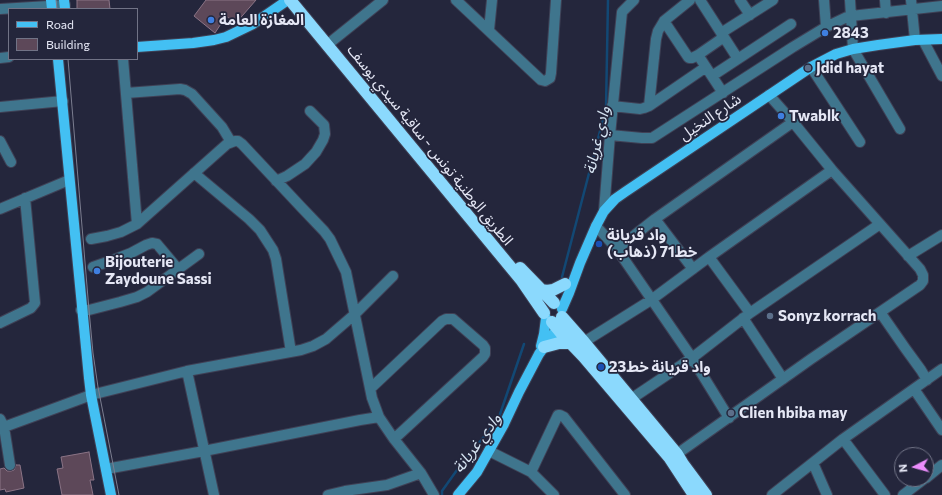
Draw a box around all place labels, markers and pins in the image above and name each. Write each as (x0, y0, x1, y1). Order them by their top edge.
place label: المغازة العامة (219, 11, 304, 29)
marker: المغازة العامة (206, 15, 216, 25)
place label: 2843 (833, 24, 869, 42)
marker: 2843 (820, 28, 830, 38)
place label: Jdid hayat (816, 59, 884, 77)
marker: Jdid hayat (803, 63, 813, 73)
place label: Twablk (789, 107, 840, 125)
marker: Twablk (776, 111, 786, 121)
place label: واد قريانة خط71 (ذهاب) (607, 226, 697, 261)
marker: واد قريانة خط71 (ذهاب) (594, 239, 604, 249)
place label: Bijouterie Zaydoune Sassi (105, 253, 212, 288)
marker: Bijouterie Zaydoune Sassi (92, 266, 102, 276)
place label: Sonyz korrach (778, 307, 877, 325)
marker: Sonyz korrach (765, 311, 775, 321)
place label: واد قريانة خط23 (609, 358, 711, 376)
marker: واد قريانة خط23 (596, 362, 606, 372)
place label: Clien hbiba may (739, 404, 847, 422)
marker: Clien hbiba may (726, 408, 736, 418)

